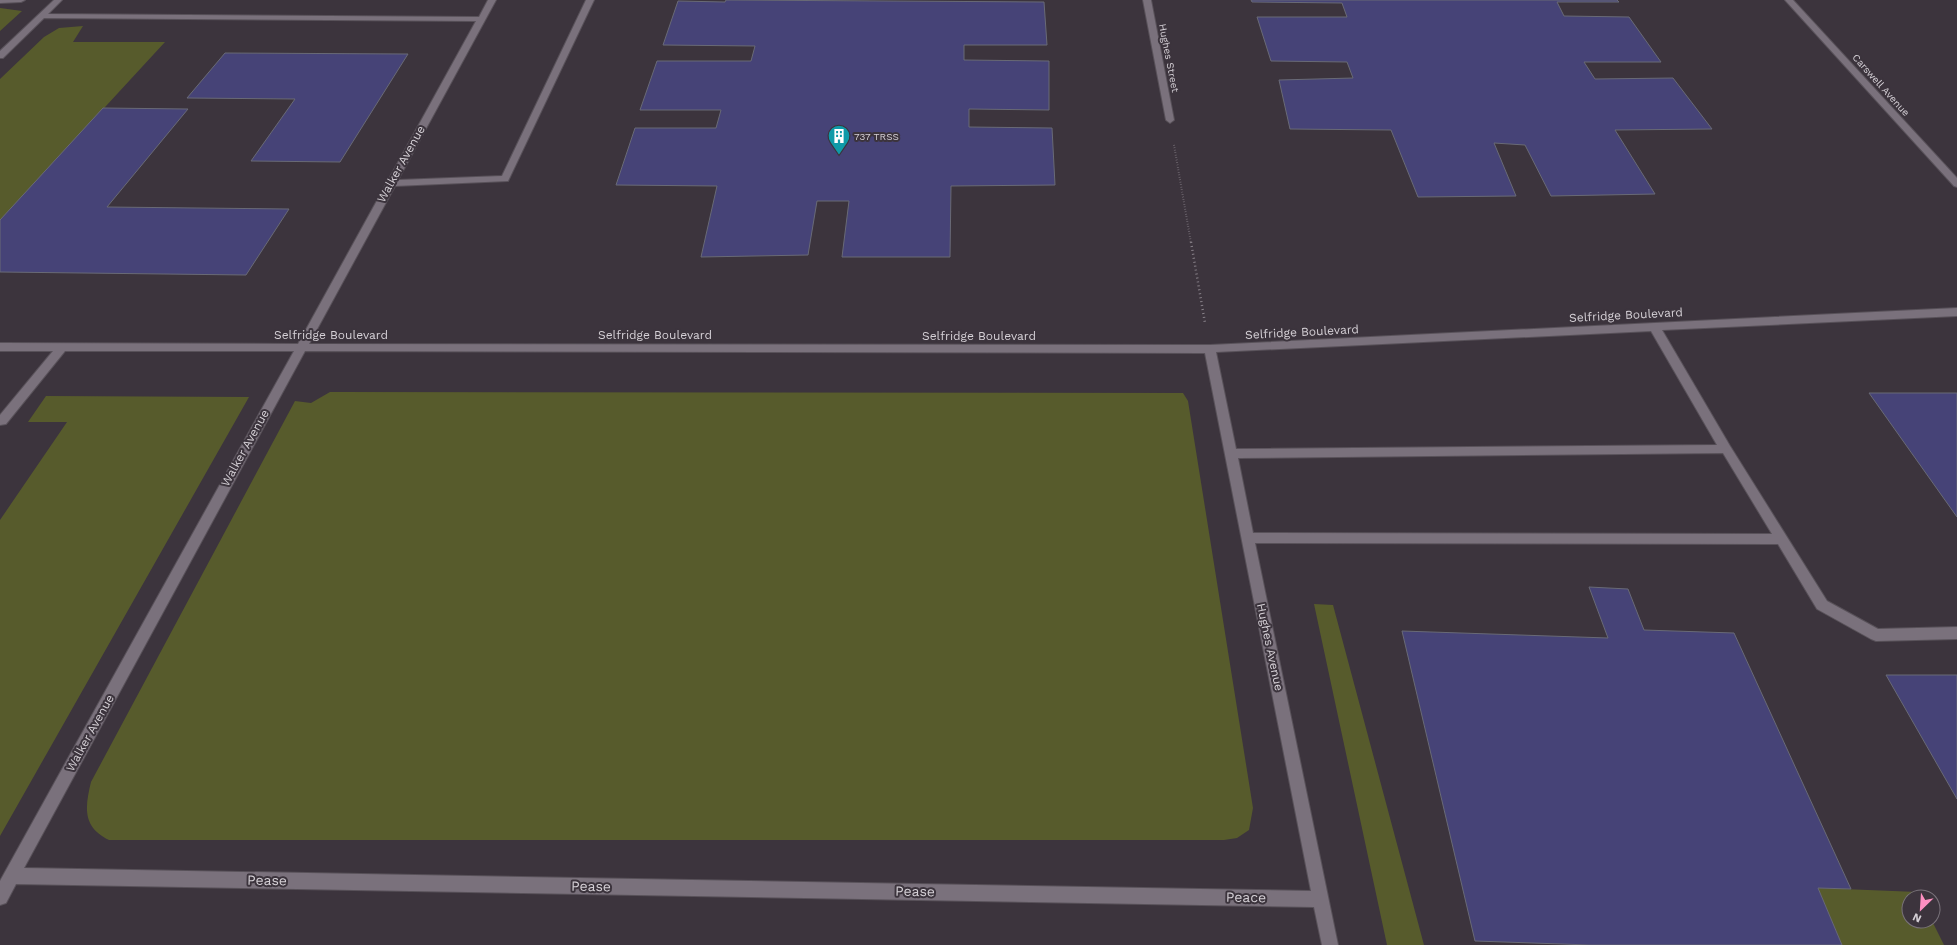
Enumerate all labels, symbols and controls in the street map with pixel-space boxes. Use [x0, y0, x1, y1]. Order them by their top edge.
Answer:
street label: Hughes Street [1157, 23, 1181, 94]
street label: Carswell Avenue [1850, 52, 1912, 118]
street label: Walker Avenue [374, 123, 428, 205]
building icon: 737 TRSS [826, 123, 852, 156]
place label: 737 TRSS [854, 131, 899, 142]
street label: Selfridge Boulevard [1569, 305, 1683, 325]
street label: Selfridge Boulevard [1245, 322, 1359, 342]
street label: Selfridge Boulevard [274, 328, 388, 342]
street label: Selfridge Boulevard [598, 328, 712, 342]
street label: Selfridge Boulevard [922, 329, 1036, 343]
street label: Walker Avenue [218, 407, 272, 489]
street label: Hughes Avenue [1254, 602, 1286, 692]
street label: Walker Avenue [63, 692, 117, 774]
street label: Pease [247, 872, 287, 888]
street label: Pease [571, 878, 611, 894]
street label: Pease [895, 883, 935, 899]
street label: Peace [1226, 889, 1266, 905]
north arrow [1901, 889, 1941, 929]
text: N [1911, 910, 1923, 925]

